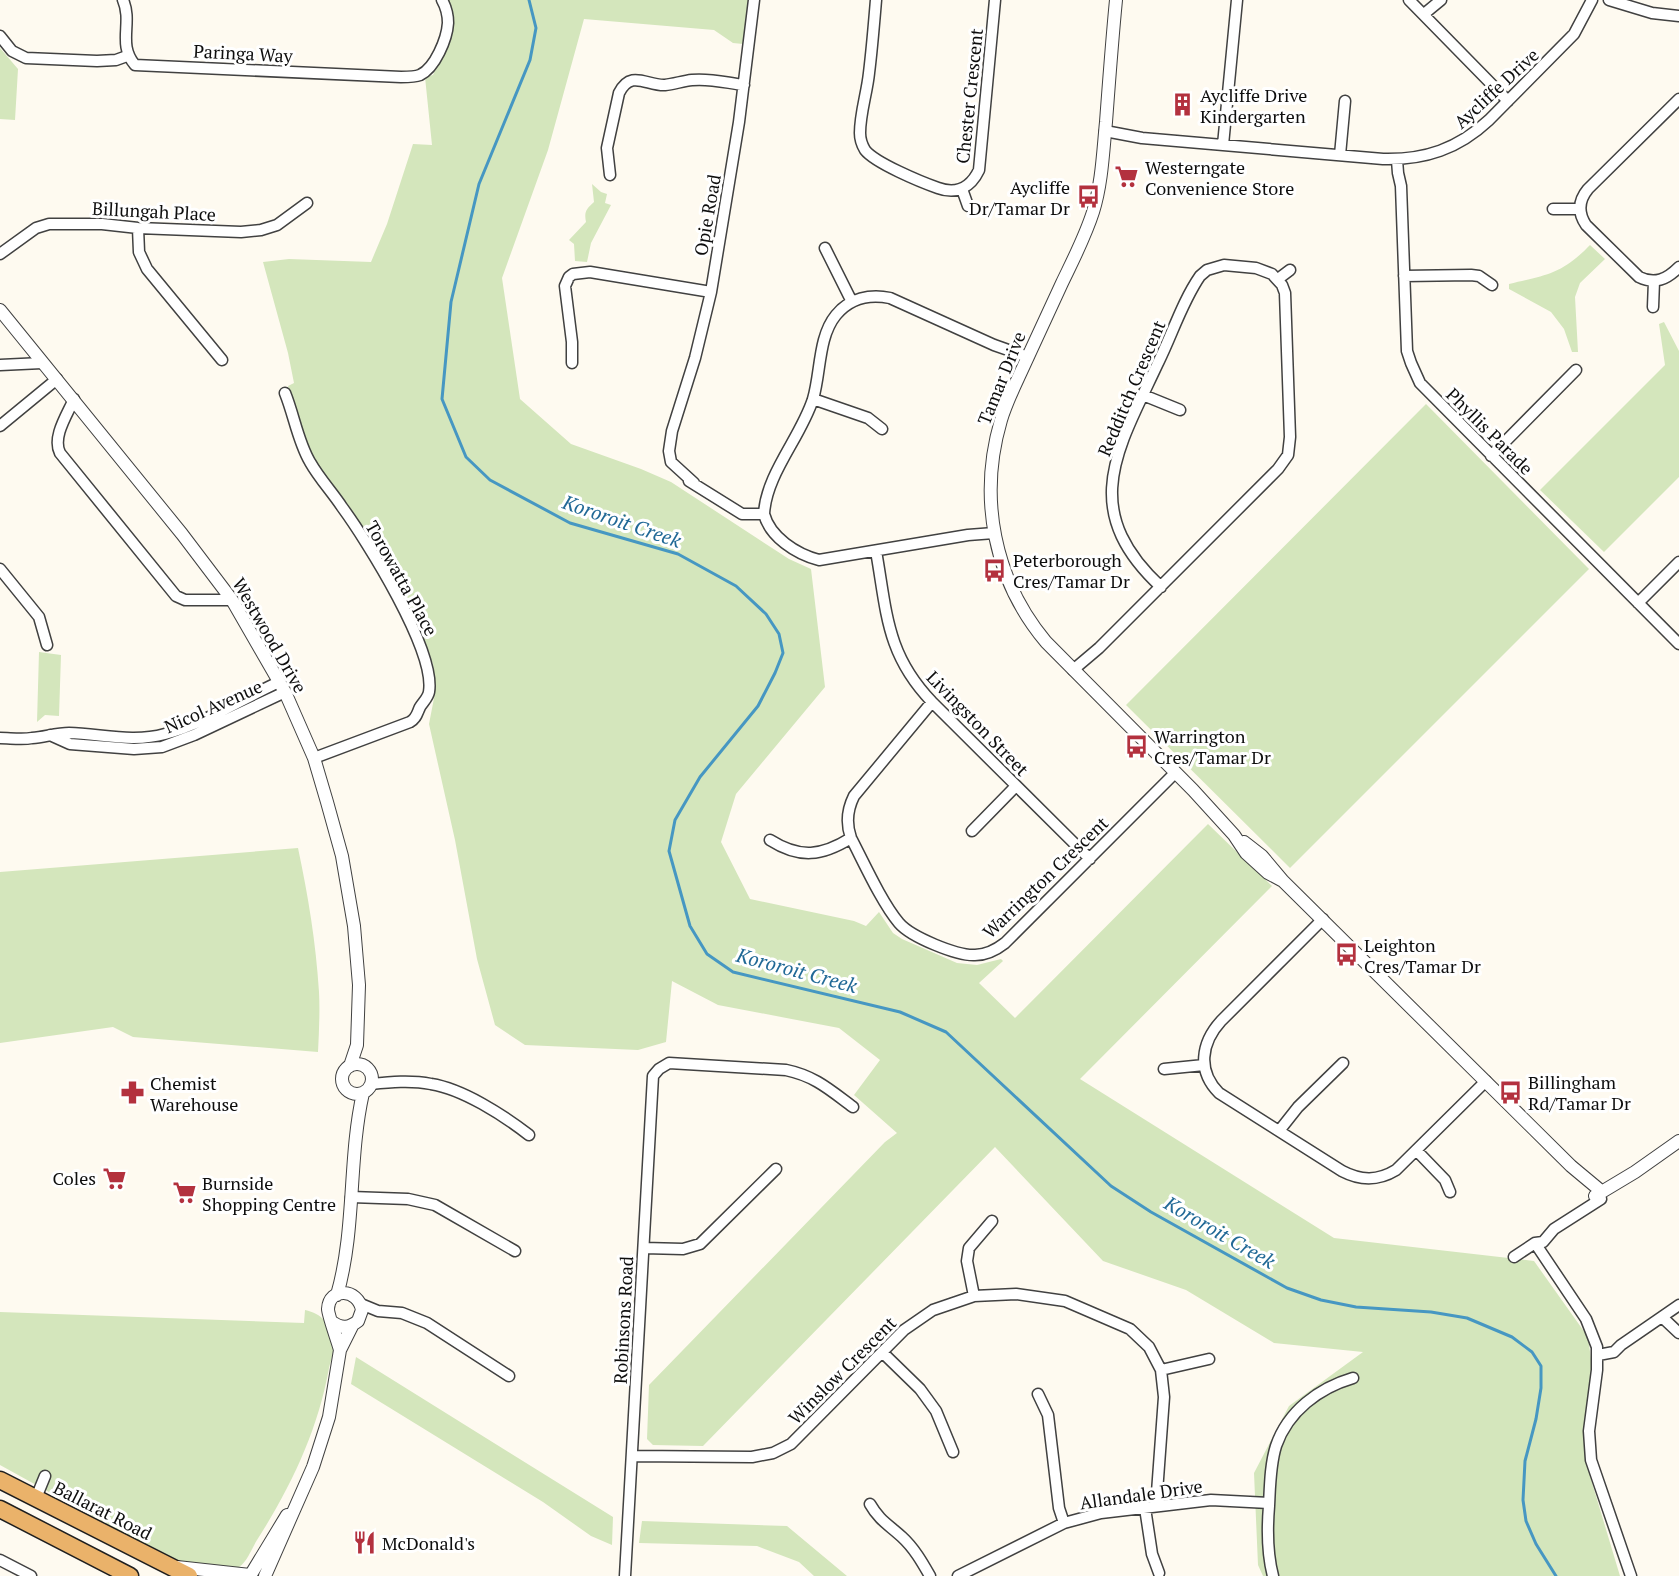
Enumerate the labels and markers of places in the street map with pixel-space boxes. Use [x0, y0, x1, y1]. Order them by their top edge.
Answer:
place label: Aycliffe Drive Kindergarten [1200, 83, 1307, 128]
building icon: Aycliffe Drive Kindergarten [1169, 92, 1195, 118]
place label: Westerngate Convenience Store [1145, 155, 1294, 200]
supermarket icon: Westerngate Convenience Store [1114, 164, 1140, 190]
place label: Aycliffe Dr/Tamar Dr [969, 175, 1070, 220]
bus stop icon: Aycliffe Dr/Tamar Dr [1075, 184, 1101, 210]
place label: Peterborough Cres/Tamar Dr [1013, 548, 1130, 593]
bus stop icon: Peterborough Cres/Tamar Dr [982, 557, 1008, 583]
place label: Warrington Cres/Tamar Dr [1154, 724, 1271, 769]
bus stop icon: Warrington Cres/Tamar Dr [1123, 733, 1149, 759]
place label: Leighton Cres/Tamar Dr [1364, 933, 1481, 978]
bus stop icon: Leighton Cres/Tamar Dr [1333, 942, 1359, 968]
place label: Billingham Rd/Tamar Dr [1528, 1070, 1631, 1115]
place label: Chemist Warehouse [150, 1071, 238, 1116]
bus stop icon: Billingham Rd/Tamar Dr [1497, 1079, 1523, 1105]
pharmacy icon: Chemist Warehouse [119, 1080, 145, 1106]
supermarket icon: Coles [101, 1165, 127, 1191]
place label: Coles [53, 1166, 96, 1190]
place label: Burnside Shopping Centre [202, 1171, 336, 1216]
supermarket icon: Burnside Shopping Centre [171, 1180, 197, 1206]
restaurant icon: McDonald's [351, 1530, 377, 1556]
place label: McDonald's [382, 1531, 475, 1555]

